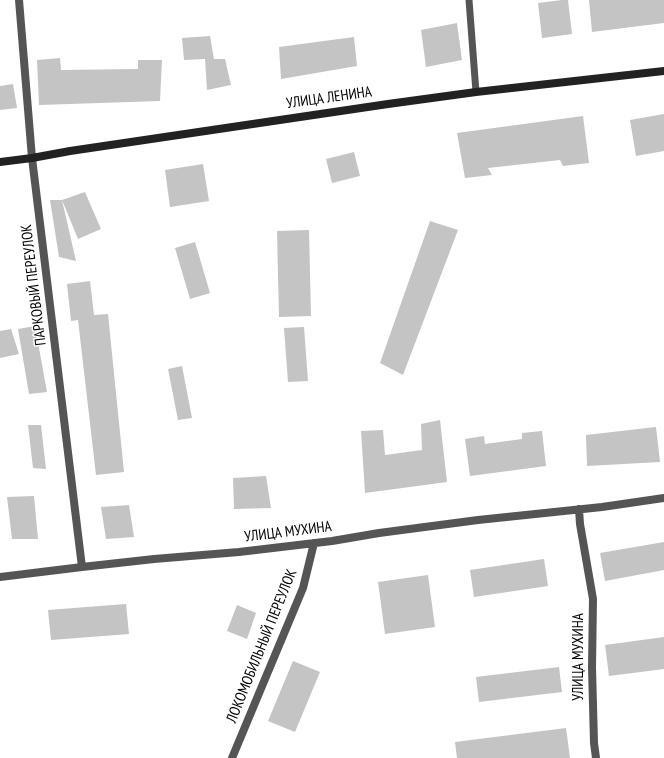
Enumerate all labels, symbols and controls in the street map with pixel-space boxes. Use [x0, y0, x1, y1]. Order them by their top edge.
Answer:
street label: УЛИЦА ЛЕНИНА [285, 83, 373, 113]
street label: ПАРКОВЫЙ ПЕРЕУЛОК [18, 223, 50, 347]
street label: УЛИЦА МУХИНА [243, 518, 333, 546]
street label: ЛОКОМОБИЛЬНЫЙ ПЕРЕУЛОК [223, 567, 301, 725]
street label: УЛИЦА МУХИНА [570, 613, 588, 701]

